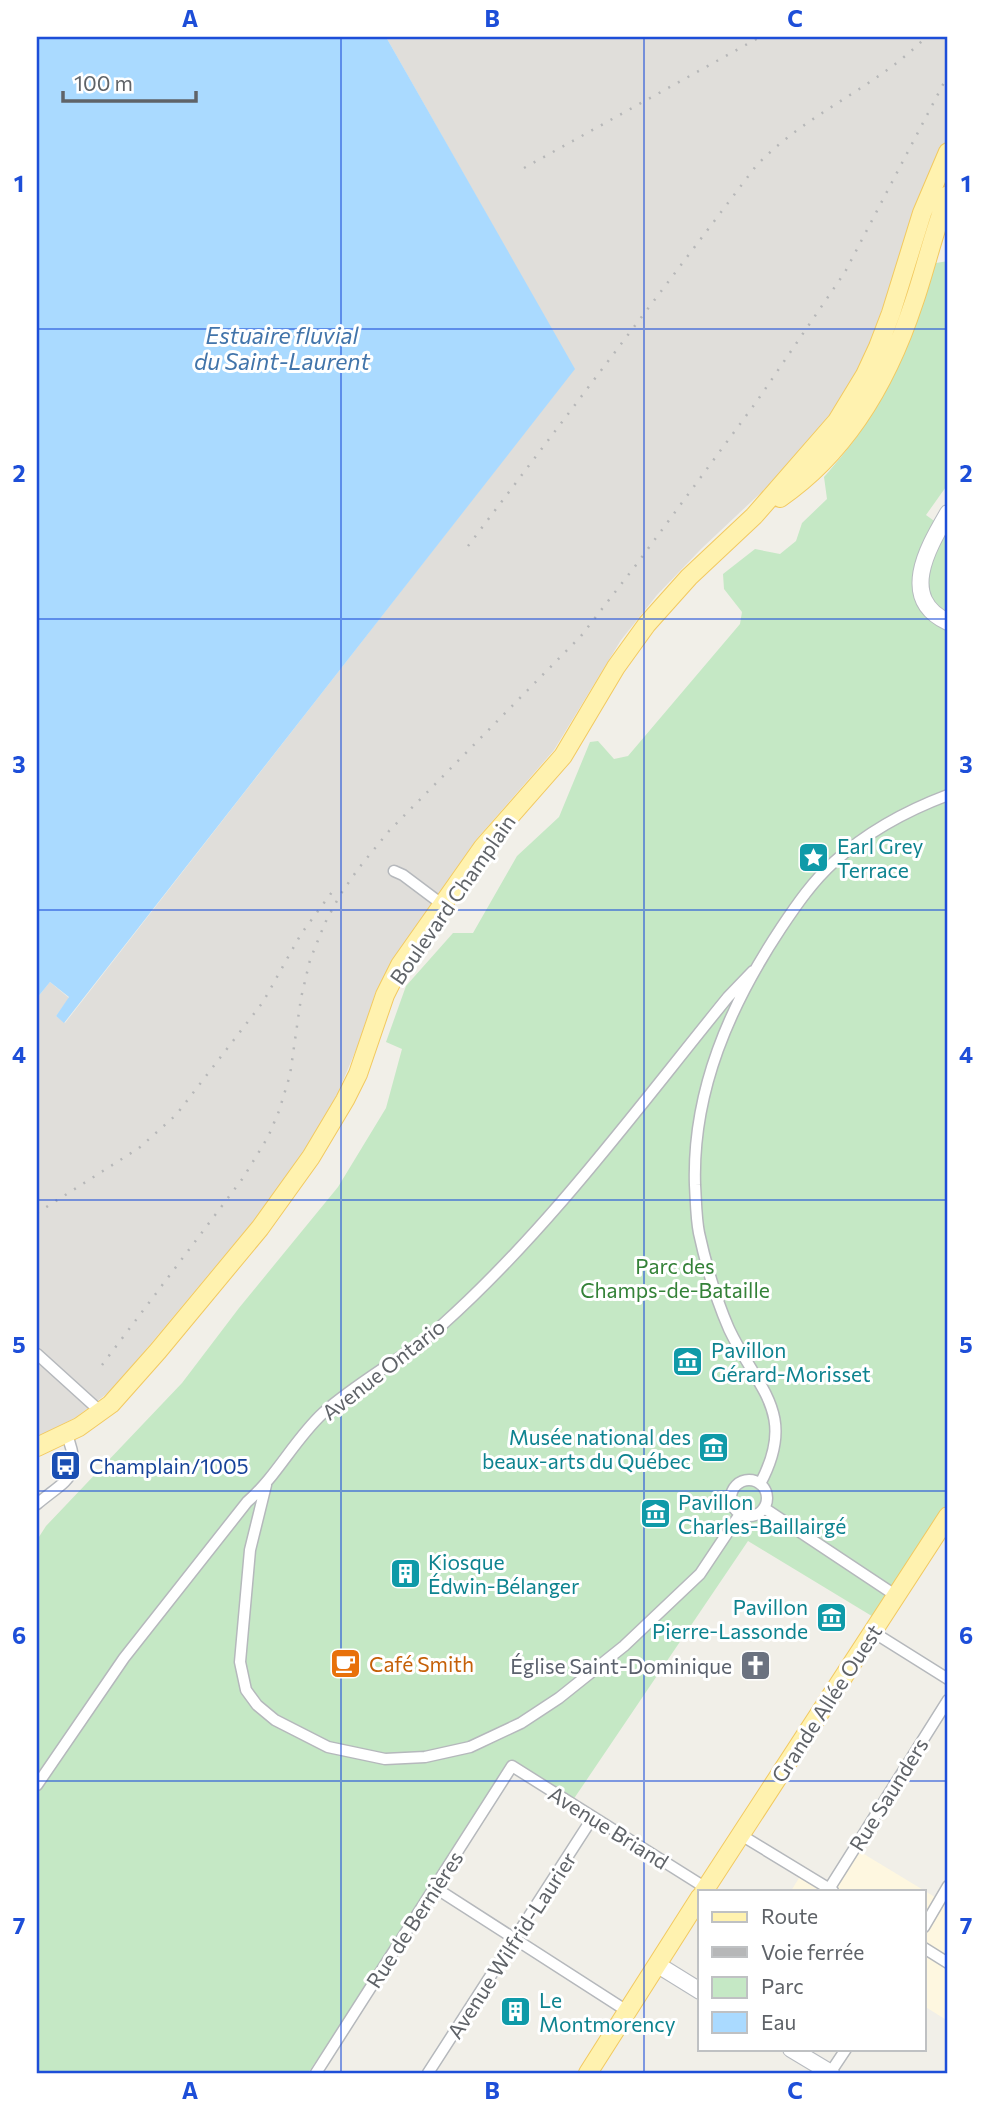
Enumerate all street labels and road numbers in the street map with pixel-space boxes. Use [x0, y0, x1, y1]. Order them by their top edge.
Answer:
street label: Boulevard Champlain [384, 809, 520, 989]
street label: Avenue Ontario [317, 1313, 449, 1425]
street label: Grande Allée Ouest [766, 1619, 886, 1787]
street label: Rue Saunders [843, 1733, 933, 1855]
street label: Avenue Briand [544, 1780, 674, 1874]
street label: Rue de Bernières [360, 1846, 468, 1992]
street label: Avenue Wilfrid-Laurier [441, 1847, 581, 2043]

